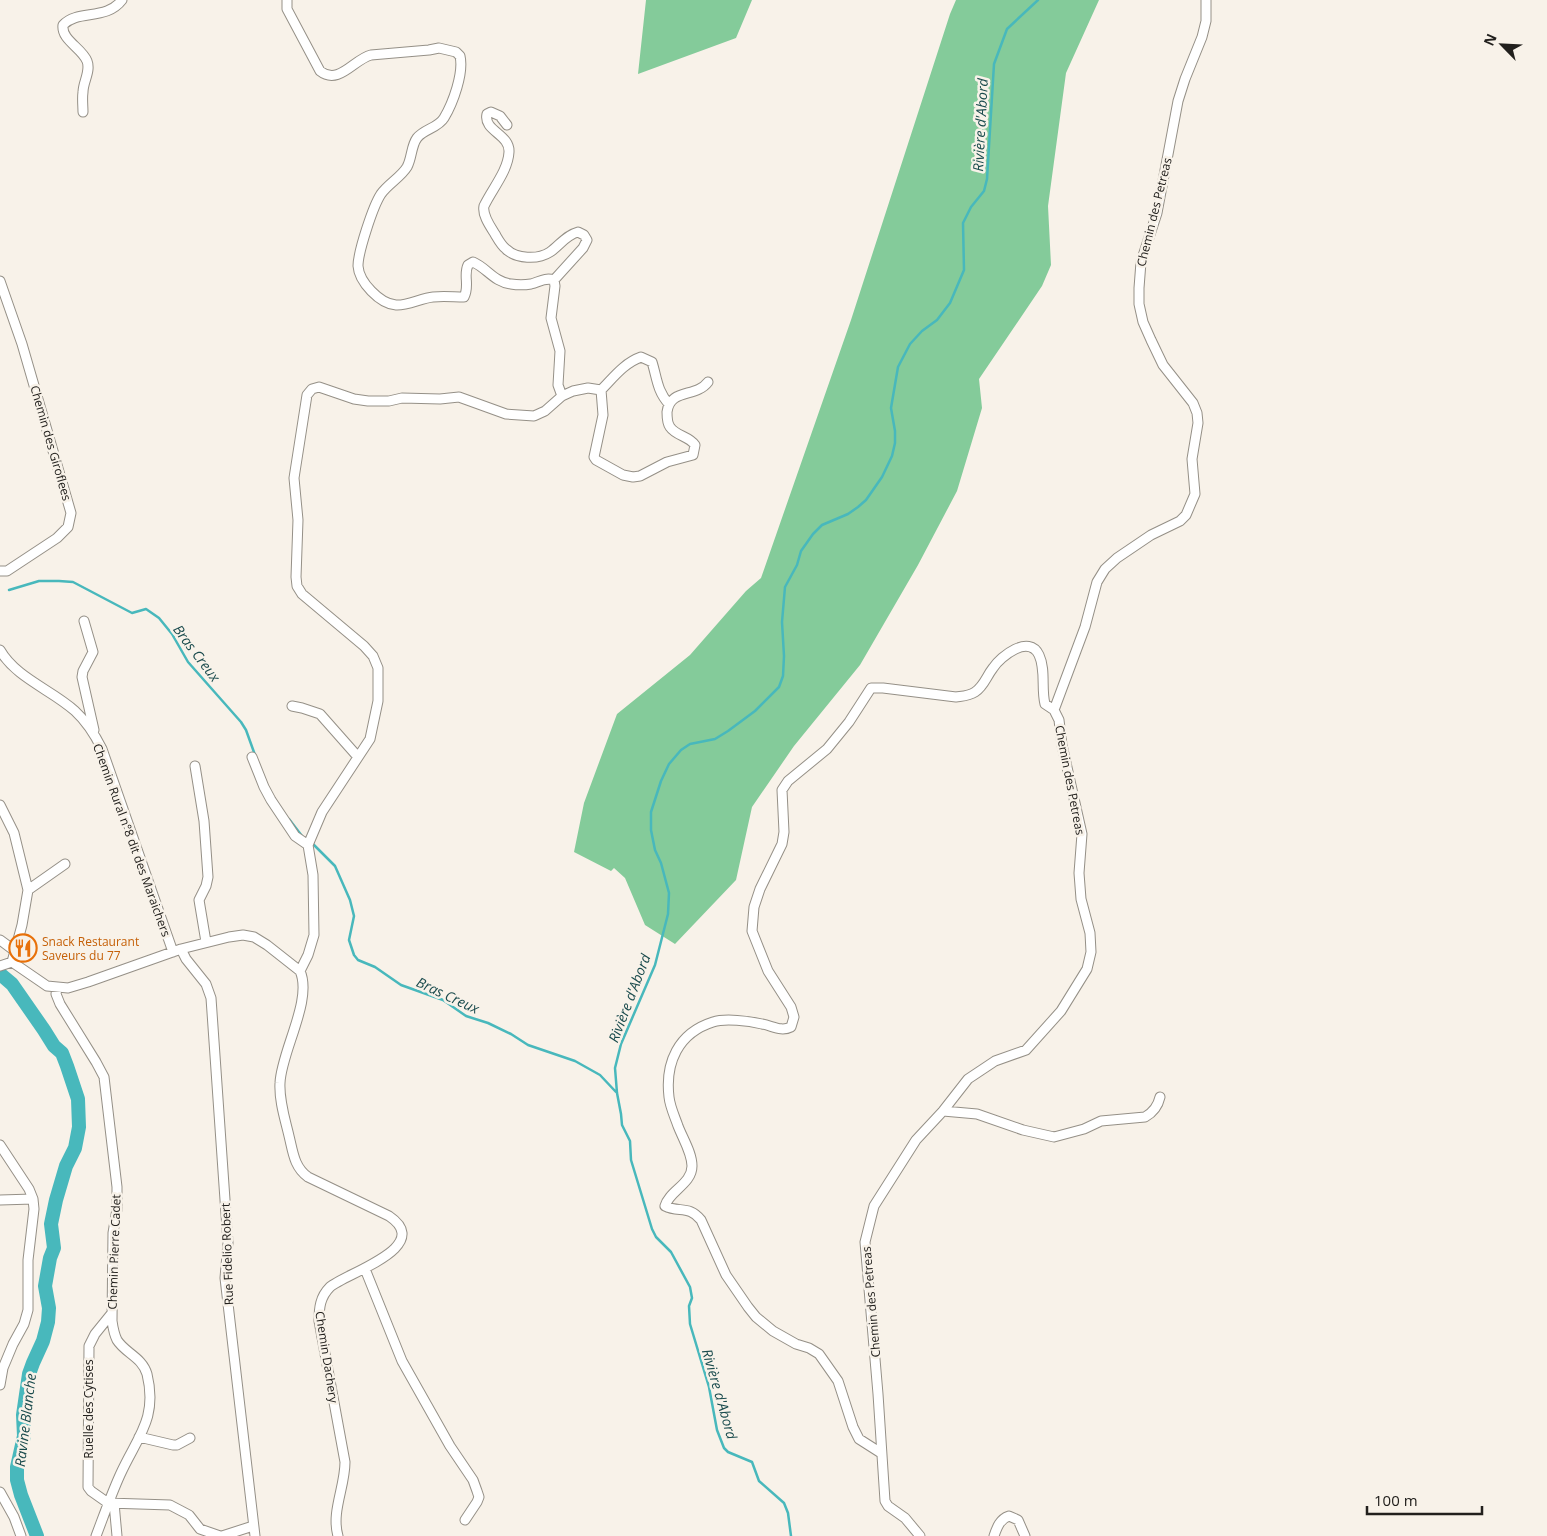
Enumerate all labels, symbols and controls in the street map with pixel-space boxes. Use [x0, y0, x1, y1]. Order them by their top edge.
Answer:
north arrow [1477, 20, 1527, 70]
text: N [1479, 30, 1501, 49]
water label: Rivière d'Abord [968, 77, 992, 172]
street label: Chemin des Petreas [1132, 156, 1176, 268]
street label: Chemin des Giroflees [26, 383, 76, 503]
water label: Bras Creux [169, 621, 226, 687]
street label: Chemin des Petreas [1051, 724, 1089, 837]
street label: Chemin Rural n°8 dit des Maraichers [89, 741, 175, 939]
restaurant icon: Snack Restaurant Saveurs du 77 [8, 933, 38, 963]
place label: Snack Restaurant Saveurs du 77 [42, 933, 139, 964]
water label: Rivière d'Abord [603, 950, 655, 1045]
water label: Bras Creux [414, 972, 484, 1018]
street label: Chemin Pierre Cadet [103, 1194, 125, 1310]
street label: Rue Fidelio Robert [217, 1203, 237, 1305]
street label: Chemin des Petreas [858, 1245, 884, 1358]
street label: Chemin Dachery [311, 1310, 343, 1405]
water label: Rivière d'Abord [698, 1347, 742, 1442]
street label: Ruelle des Cytises [80, 1359, 97, 1459]
water label: Ravine Blanche [10, 1372, 40, 1468]
scale bar [1367, 1484, 1482, 1516]
text: 100 m [1374, 1490, 1418, 1510]

